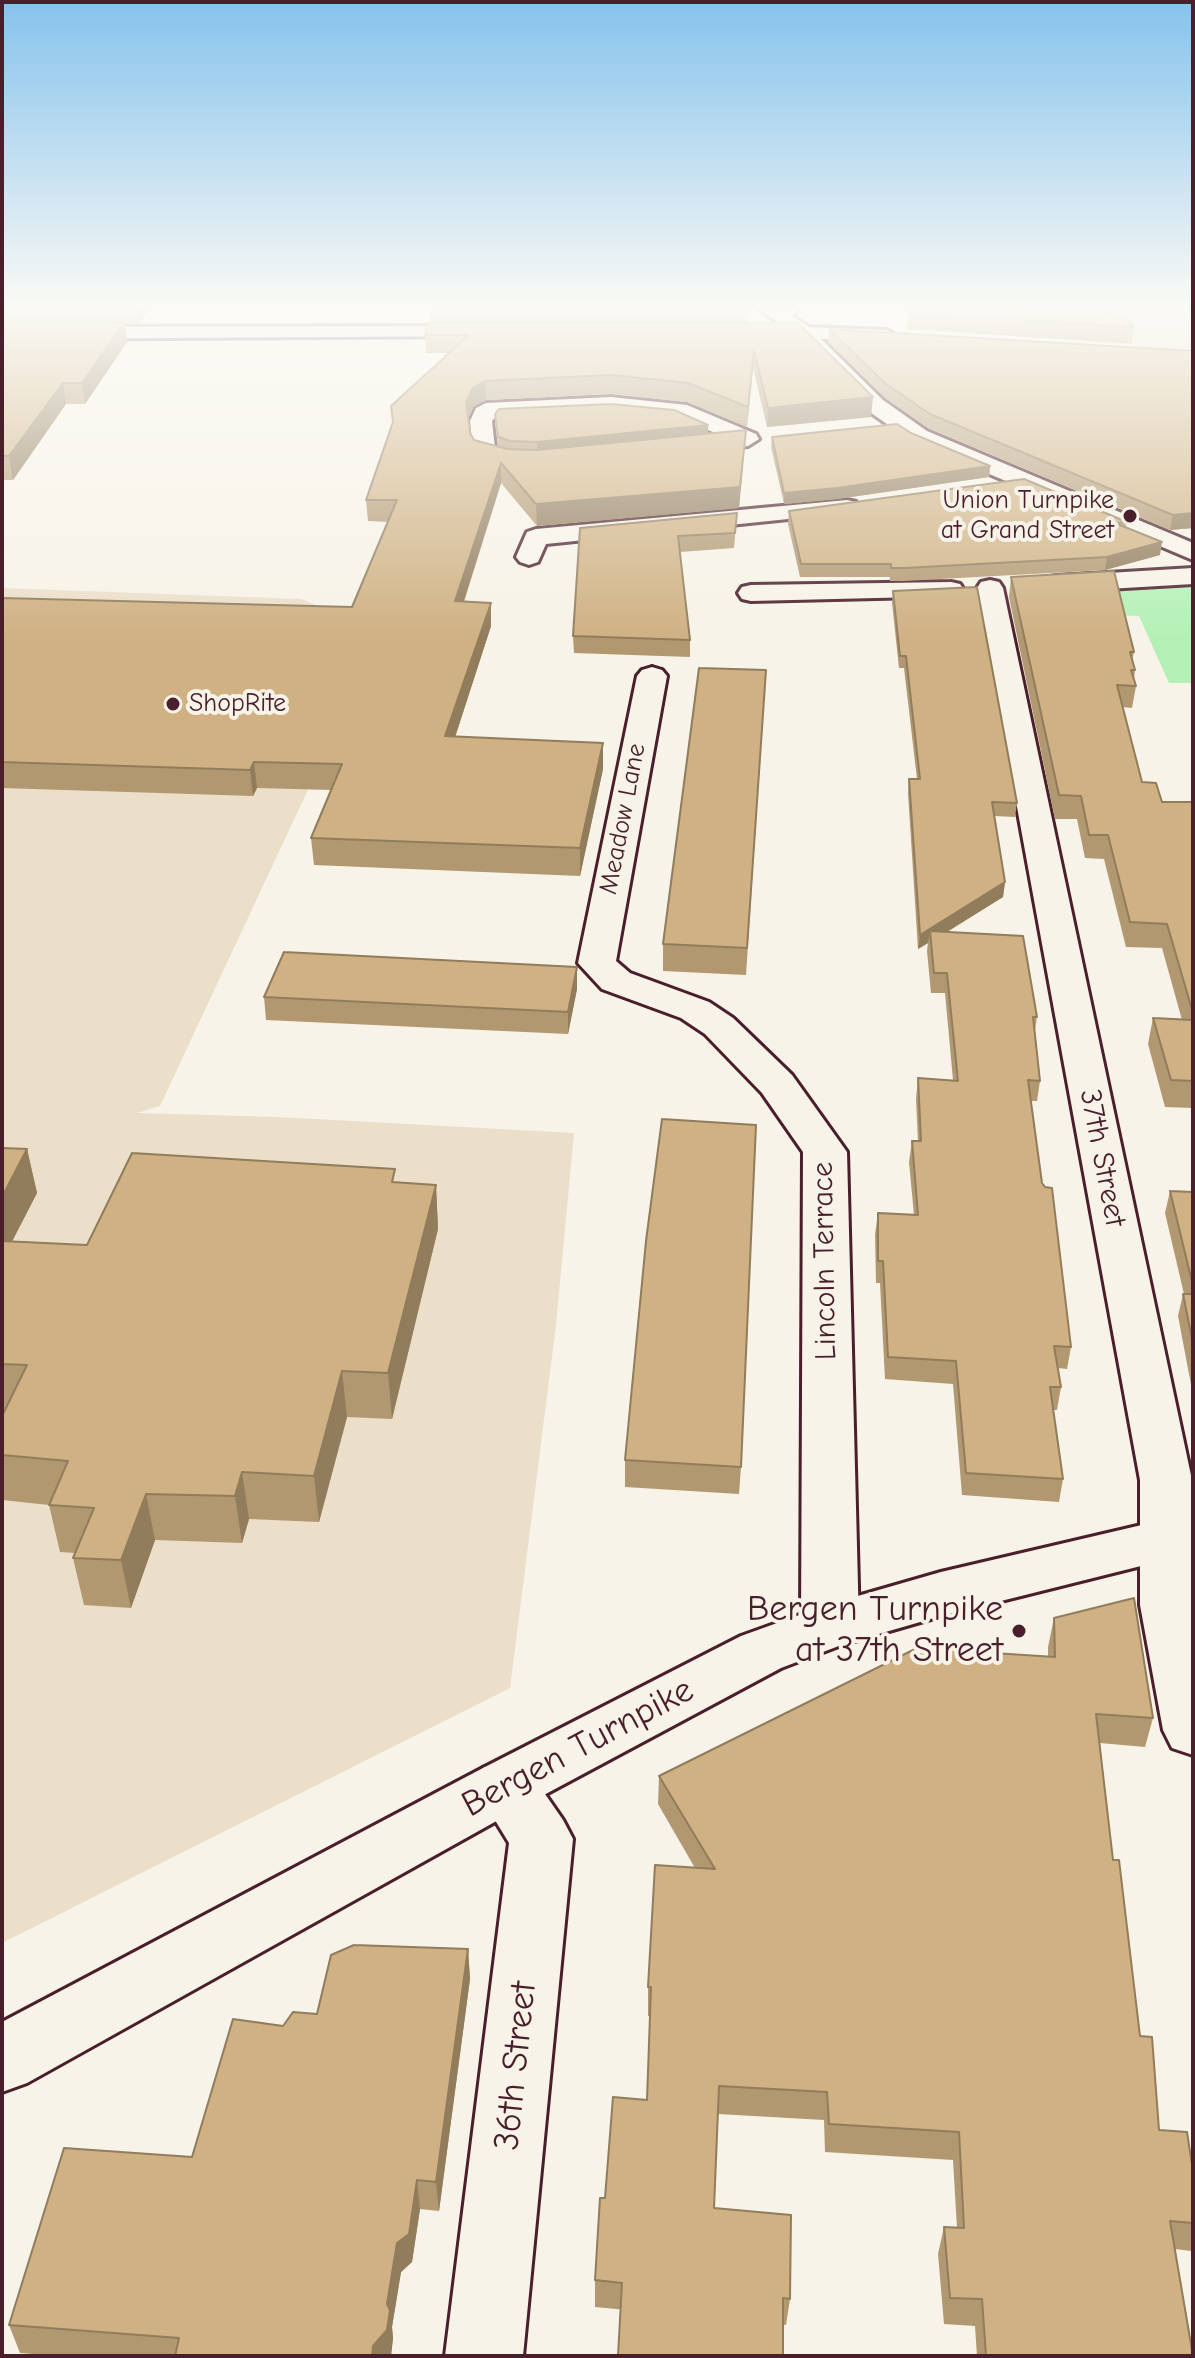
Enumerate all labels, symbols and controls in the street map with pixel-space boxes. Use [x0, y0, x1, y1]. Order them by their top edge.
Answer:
place label: Union Turnpike at Grand Street [941, 485, 1114, 546]
marker: Union Turnpike at Grand Street [1121, 507, 1139, 525]
place label: ShopRite [189, 688, 286, 720]
marker: ShopRite [164, 695, 182, 713]
street label: Meadow Lane [593, 741, 653, 897]
street label: 37th Street [1071, 1086, 1133, 1230]
street label: Lincoln Terrace [805, 1161, 845, 1361]
place label: Bergen Turnpike at 37th Street [747, 1588, 1003, 1673]
marker: Bergen Turnpike at 37th Street [1010, 1622, 1028, 1640]
street label: Bergen Turnpike [455, 1669, 701, 1827]
street label: 36th Street [486, 1979, 546, 2153]

